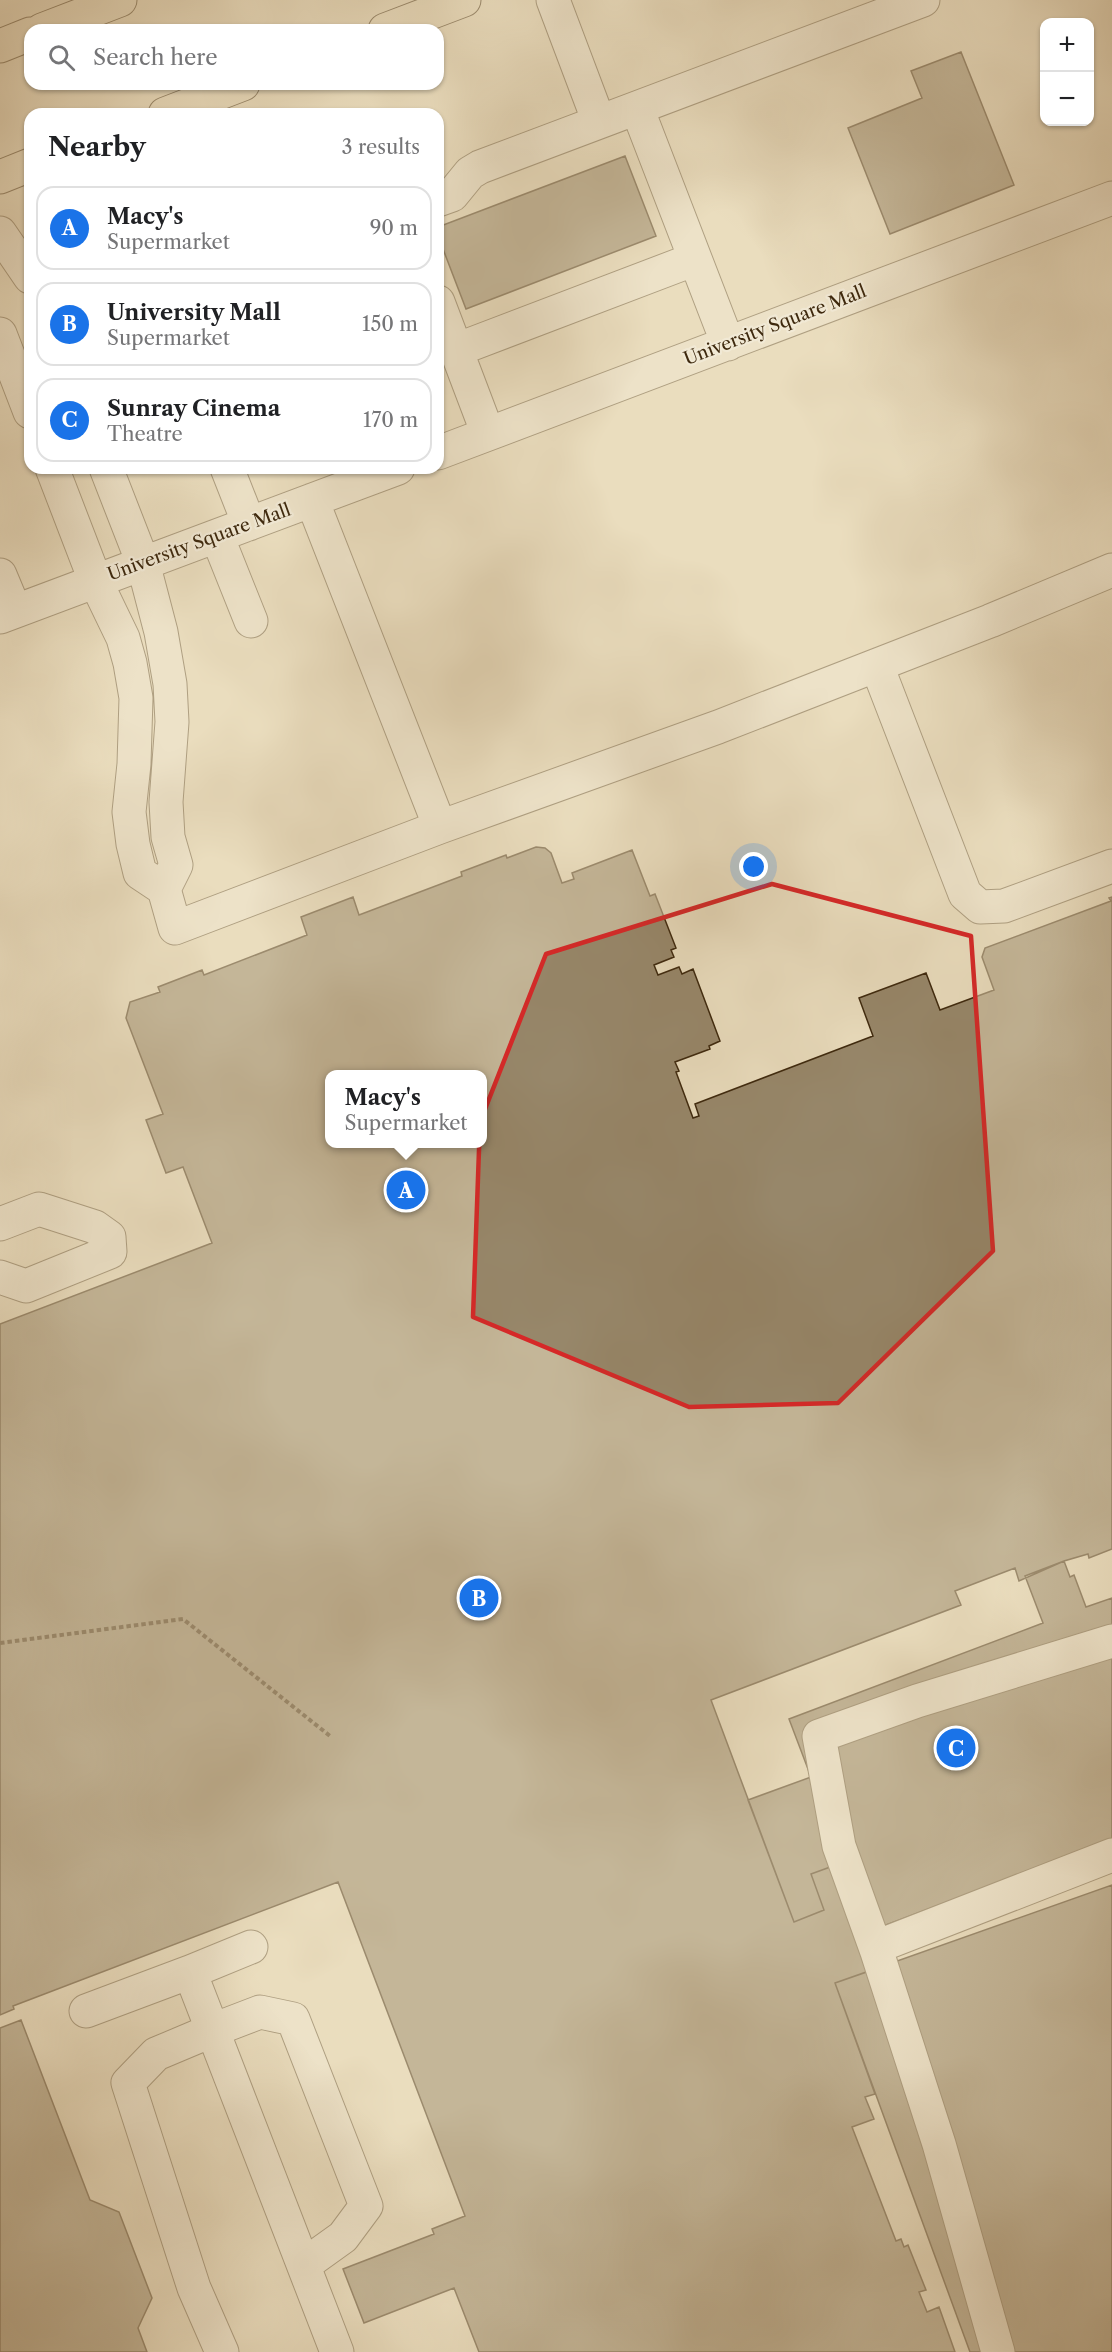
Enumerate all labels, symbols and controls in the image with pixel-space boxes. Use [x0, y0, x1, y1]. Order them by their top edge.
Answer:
map controls [1040, 18, 1094, 126]
button: + [1040, 18, 1094, 72]
search box [24, 24, 444, 90]
icon: search [45, 41, 78, 74]
text: Search here [93, 44, 218, 71]
button: − [1040, 72, 1094, 126]
text: Nearby [48, 131, 146, 163]
text: 3 results [342, 135, 420, 159]
text: Macy's [107, 203, 183, 230]
text: A [62, 216, 77, 240]
text: 90 m [370, 216, 418, 240]
text: Supermarket [107, 230, 230, 254]
street label: University Square Mall [681, 280, 869, 370]
text: University Mall [107, 299, 281, 326]
text: B [62, 312, 77, 336]
text: 150 m [362, 312, 418, 336]
text: Supermarket [107, 326, 230, 350]
text: Sunray Cinema [107, 395, 280, 422]
text: C [61, 408, 78, 432]
text: 170 m [363, 408, 418, 432]
text: Theatre [107, 422, 183, 446]
street label: University Square Mall [104, 499, 294, 585]
your location [739, 852, 768, 881]
popup [325, 1070, 487, 1148]
text: Macy's [345, 1084, 421, 1111]
text: Supermarket [345, 1111, 467, 1135]
pin: A [386, 1168, 426, 1212]
pin: B [460, 1576, 498, 1620]
pin: C [936, 1726, 976, 1770]

